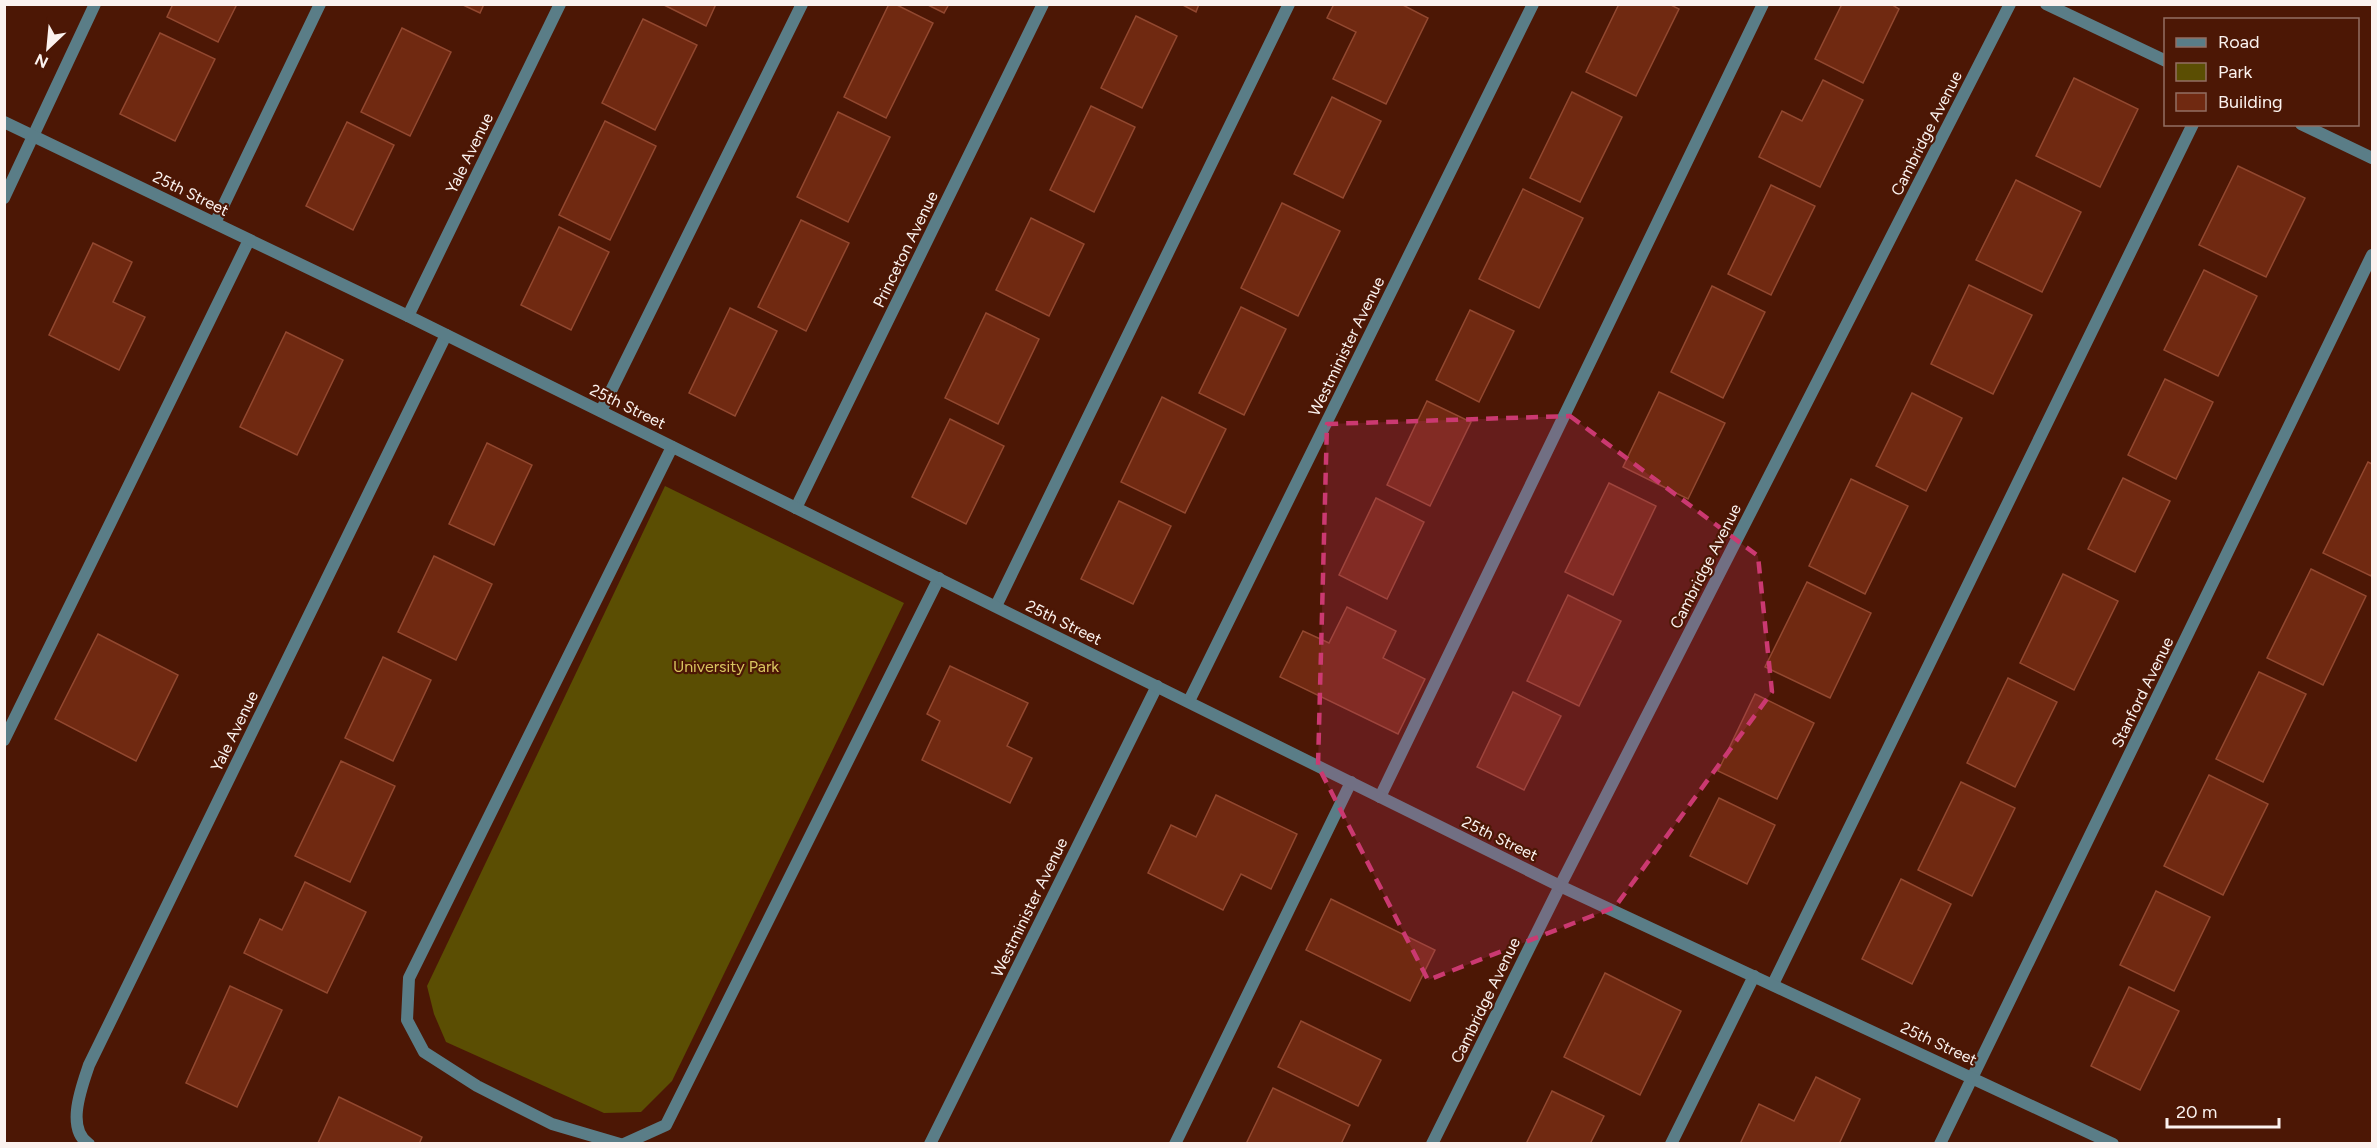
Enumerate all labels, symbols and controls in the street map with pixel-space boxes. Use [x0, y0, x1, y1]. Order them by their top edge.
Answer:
north arrow [18, 18, 78, 78]
legend [2164, 18, 2359, 126]
text: Road [2218, 31, 2259, 53]
text: N [32, 50, 51, 72]
text: Park [2218, 61, 2253, 83]
street label: Cambridge Avenue [1887, 67, 1966, 199]
text: Building [2218, 91, 2283, 113]
street label: Yale Avenue [442, 110, 497, 197]
street label: 25th Street [150, 167, 232, 220]
street label: Princeton Avenue [869, 188, 942, 310]
street label: Westminister Avenue [1304, 273, 1389, 419]
street label: 25th Street [587, 380, 669, 433]
street label: Cambridge Avenue [1666, 500, 1745, 632]
street label: 25th Street [1023, 596, 1105, 649]
street label: Stanford Avenue [2107, 633, 2178, 751]
park label: University Park [673, 657, 779, 676]
street label: Yale Avenue [207, 688, 262, 775]
street label: 25th Street [1459, 812, 1541, 865]
street label: Westminister Avenue [987, 834, 1072, 980]
street label: Cambridge Avenue [1447, 934, 1524, 1066]
street label: 25th Street [1898, 1018, 1980, 1069]
scale bar [2167, 1091, 2280, 1129]
text: 20 m [2176, 1101, 2217, 1123]

